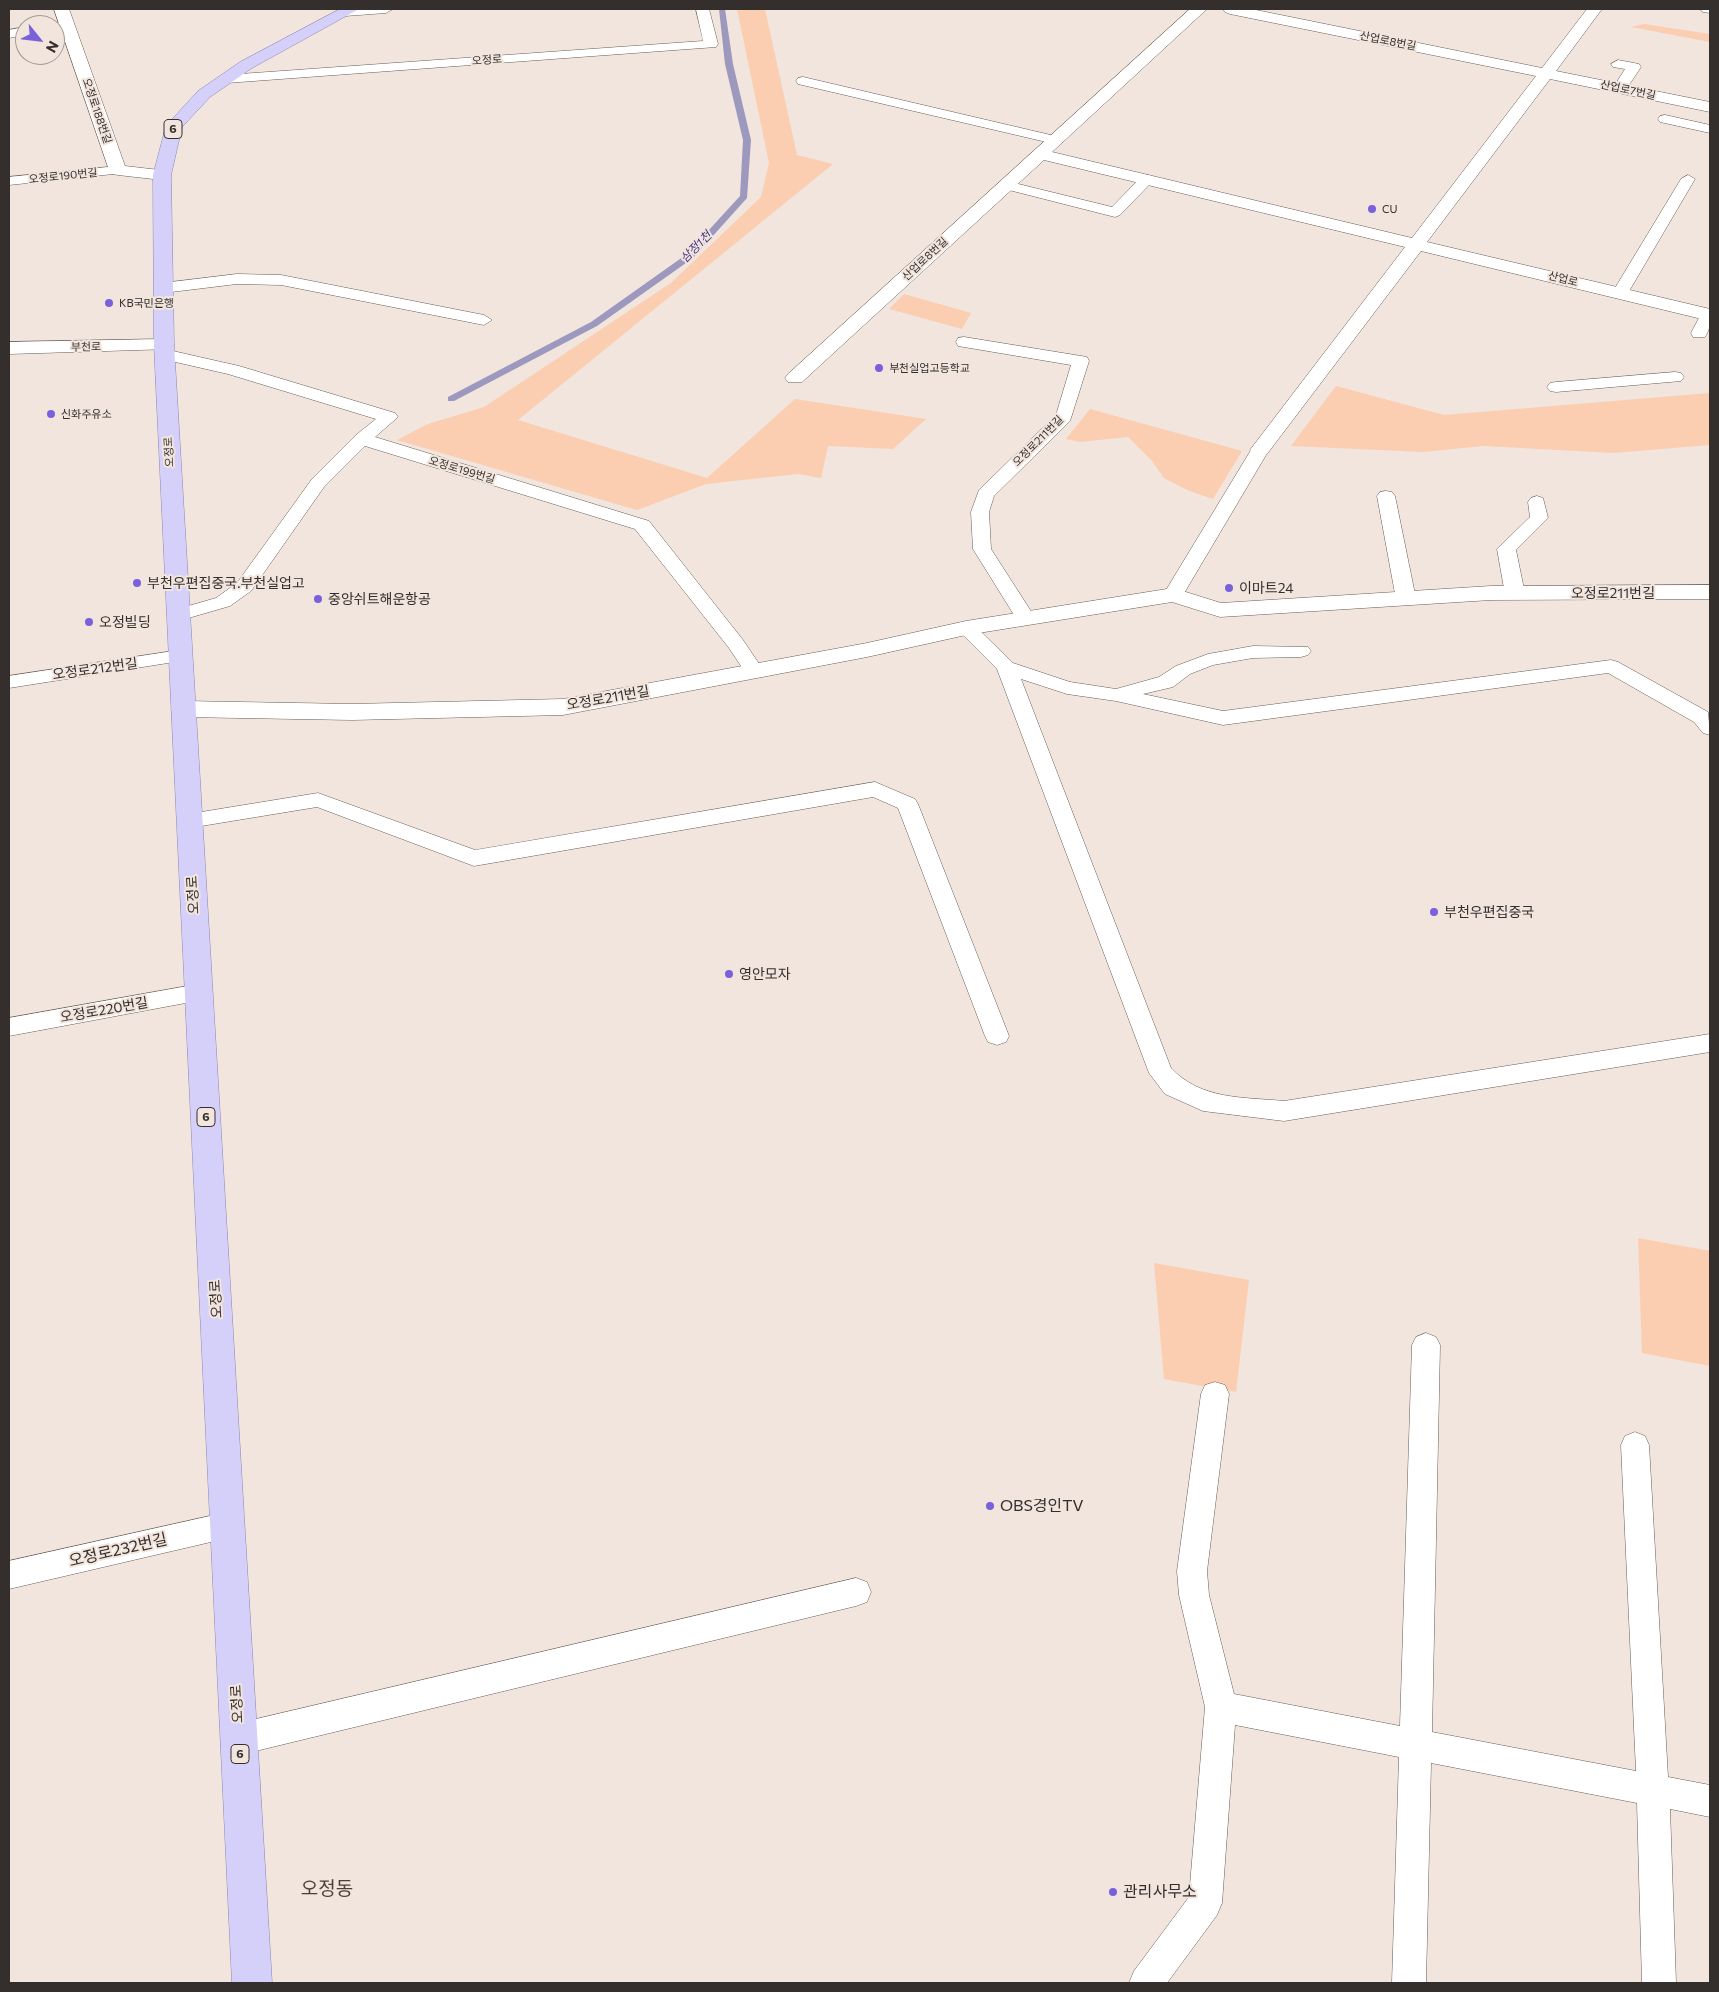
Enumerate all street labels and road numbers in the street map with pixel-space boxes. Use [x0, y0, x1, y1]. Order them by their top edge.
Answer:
street label: 산업로8번길 [1359, 29, 1417, 53]
street label: 오정로 [471, 52, 503, 68]
street label: 오정로188번길 [80, 76, 114, 146]
street label: 산업로7번길 [1599, 78, 1657, 102]
road number: 6 [164, 120, 182, 138]
street label: 오정로190번길 [28, 166, 98, 186]
street label: 산업로8번길 [900, 235, 950, 283]
street label: 산업로 [1547, 269, 1579, 289]
street label: 부천로 [71, 340, 101, 354]
street label: 오정로211번길 [1010, 413, 1066, 469]
street label: 오정로 [162, 436, 176, 468]
street label: 오정로199번길 [427, 454, 497, 486]
street label: 오정로211번길 [1571, 585, 1655, 601]
street label: 오정로212번길 [51, 655, 139, 683]
street label: 오정로211번길 [565, 682, 651, 714]
street label: 오정로 [184, 875, 202, 915]
street label: 오정로220번길 [59, 994, 149, 1026]
road number: 6 [197, 1108, 215, 1126]
street label: 오정로 [207, 1279, 225, 1319]
street label: 오정로232번길 [67, 1529, 169, 1571]
street label: 오정로 [228, 1684, 246, 1724]
road number: 6 [231, 1745, 249, 1764]

